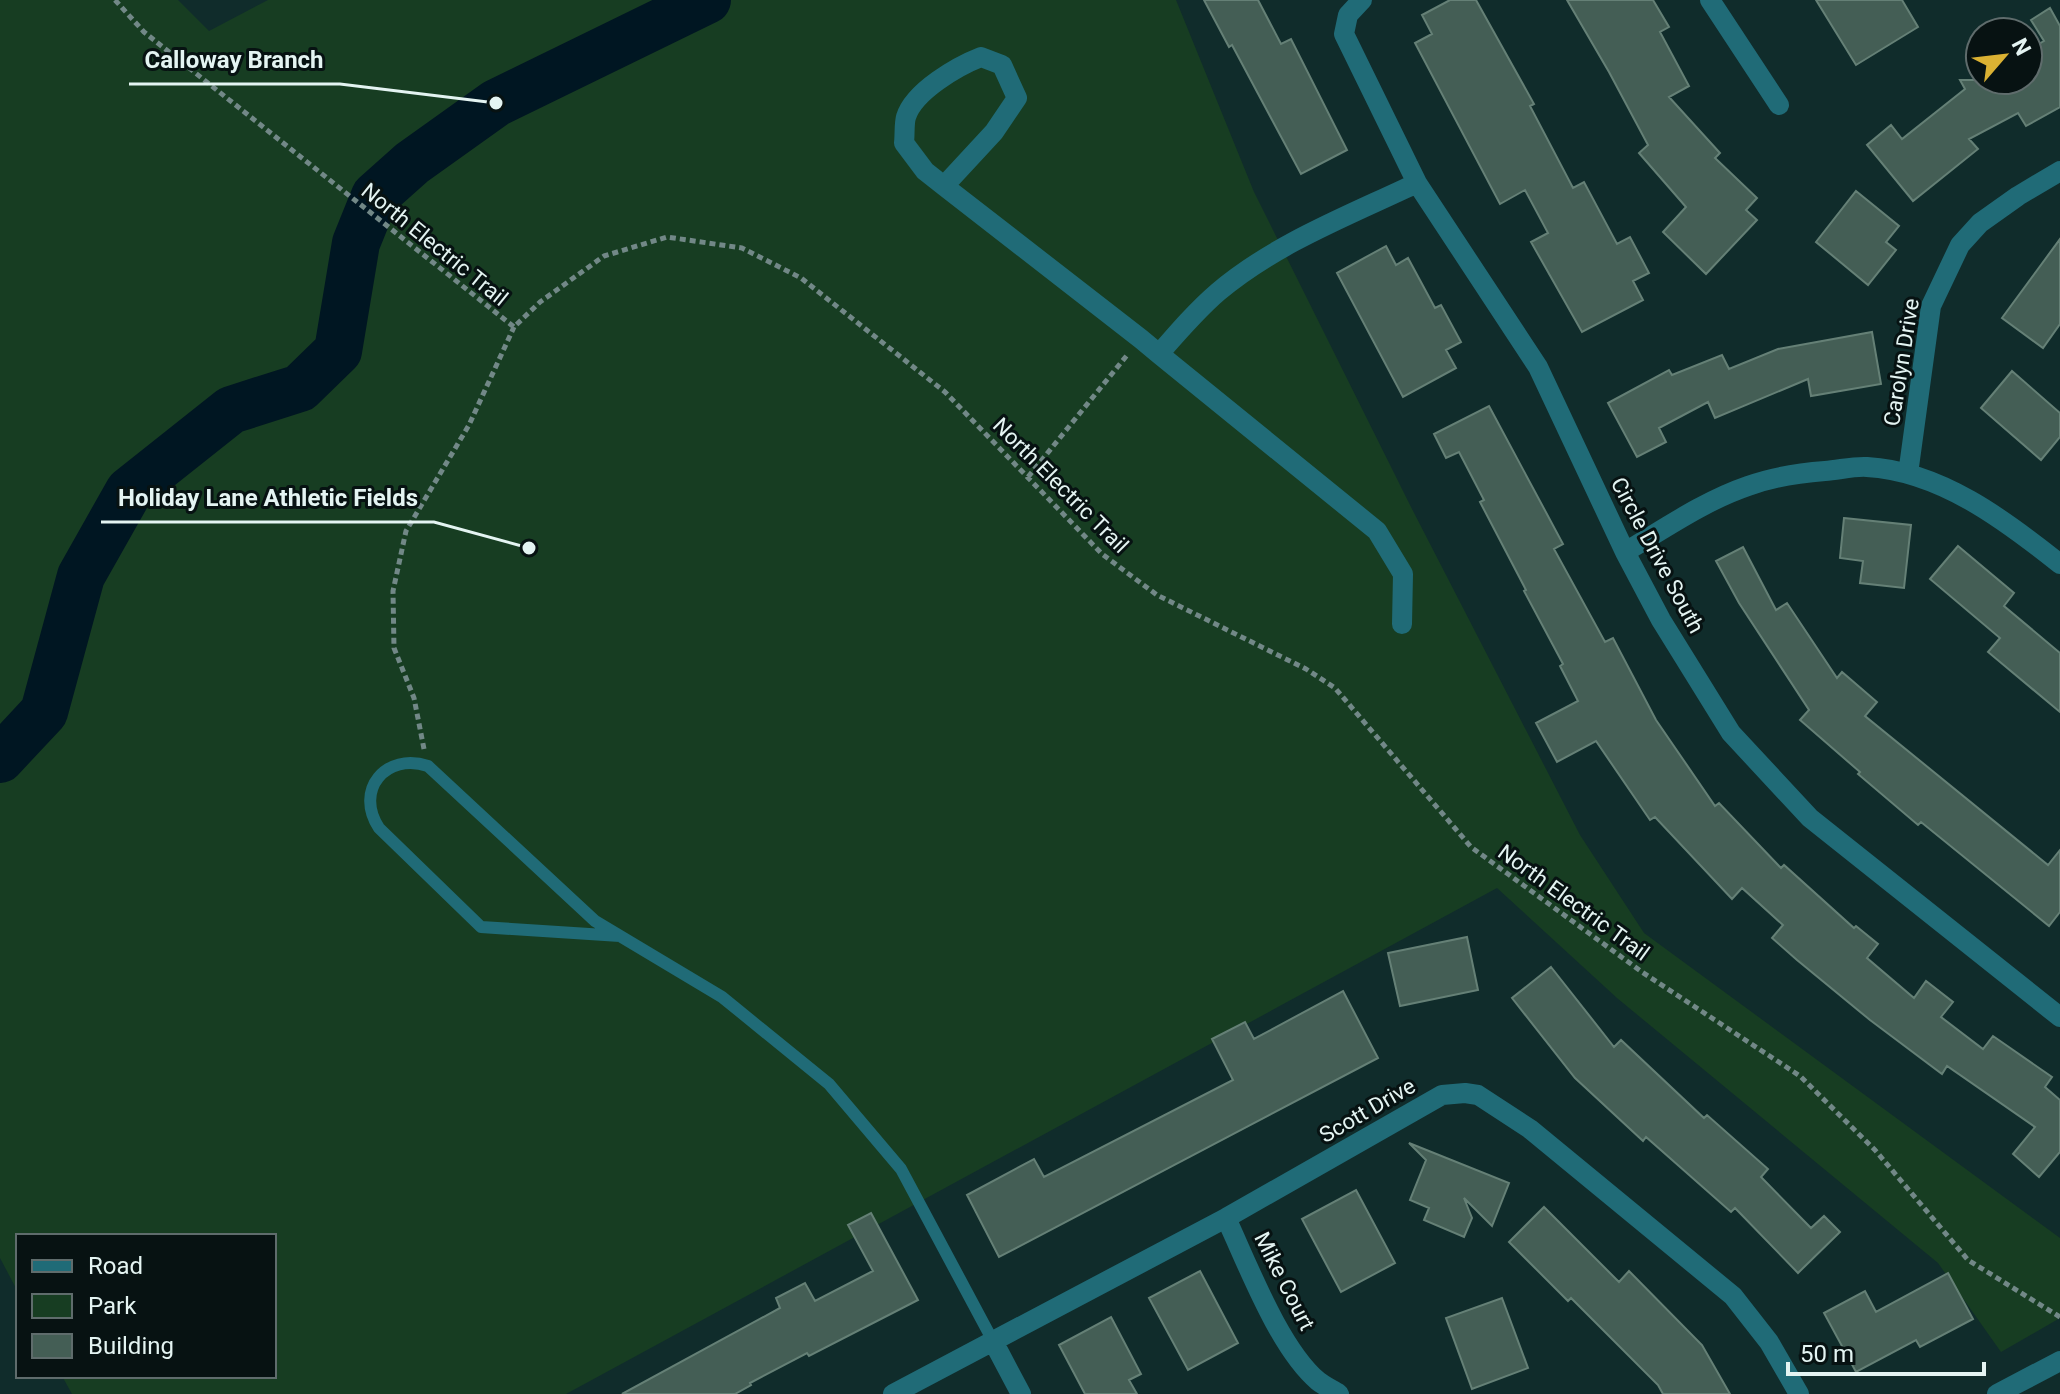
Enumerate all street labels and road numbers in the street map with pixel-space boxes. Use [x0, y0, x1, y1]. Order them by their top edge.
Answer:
street label: North Electric Trail [357, 178, 513, 311]
street label: Carolyn Drive [1879, 296, 1924, 428]
street label: North Electric Trail [988, 413, 1133, 558]
street label: Circle Drive South [1606, 473, 1709, 637]
street label: North Electric Trail [1493, 839, 1654, 966]
street label: Scott Drive [1315, 1073, 1420, 1148]
street label: Mike Court [1249, 1228, 1320, 1334]

